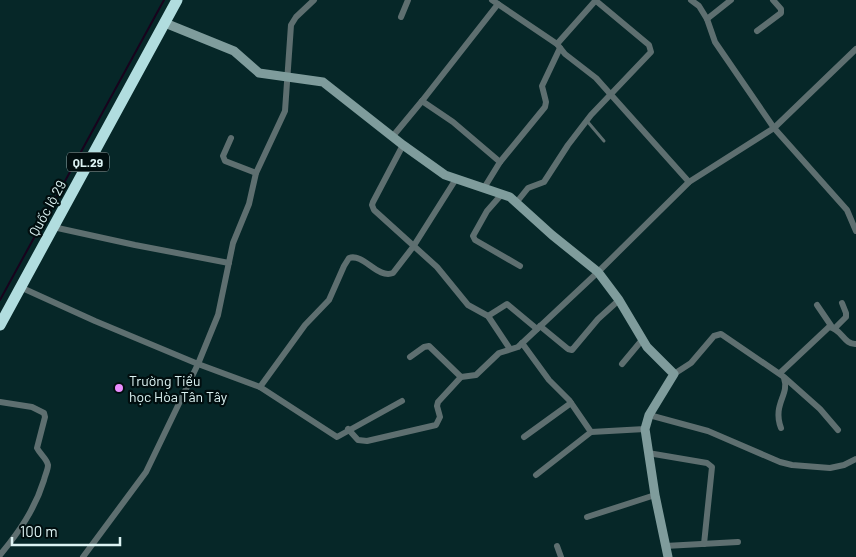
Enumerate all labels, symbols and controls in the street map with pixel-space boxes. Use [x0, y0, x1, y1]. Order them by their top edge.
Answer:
road number: QL.29 [67, 152, 109, 172]
street label: Quốc lộ 29 [25, 177, 69, 239]
place label: Trường Tiểu học Hòa Tân Tây [129, 372, 228, 405]
marker: Trường Tiểu học Hòa Tân Tây [113, 382, 125, 394]
scale bar [12, 514, 120, 546]
text: 100 m [20, 522, 58, 540]

